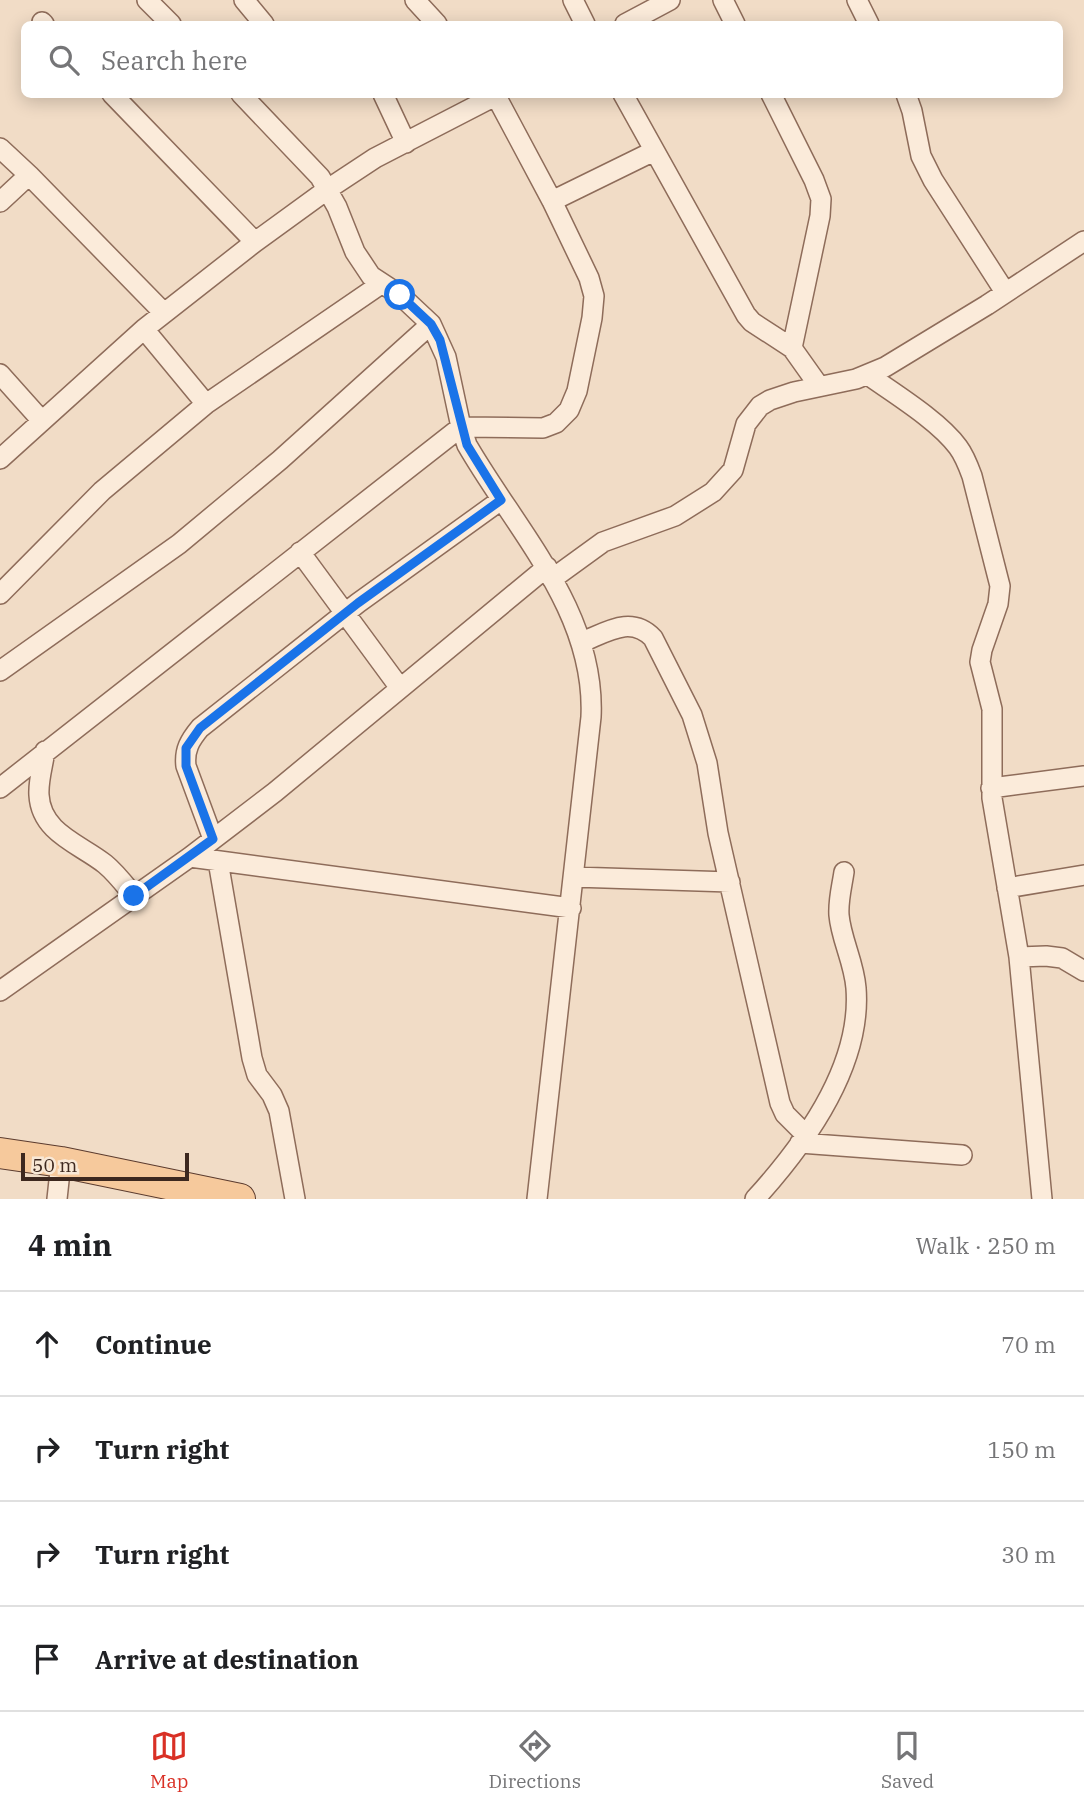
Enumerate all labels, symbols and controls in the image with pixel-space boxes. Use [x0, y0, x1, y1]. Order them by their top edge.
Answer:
search box [21, 21, 1063, 98]
icon: search [45, 41, 83, 79]
text: Search here [101, 43, 247, 77]
route start [384, 279, 415, 310]
route end [118, 880, 149, 911]
scale bar [21, 1150, 189, 1182]
text: 50 m [32, 1153, 77, 1177]
text: 4 min [28, 1225, 112, 1264]
text: Walk · 250 m [915, 1230, 1056, 1260]
icon: ahead [28, 1325, 66, 1363]
text: Continue [95, 1327, 212, 1361]
text: 70 m [1001, 1329, 1056, 1359]
icon: right [28, 1430, 66, 1468]
text: Turn right [95, 1432, 229, 1466]
text: 150 m [987, 1434, 1056, 1464]
icon: right [28, 1535, 66, 1573]
text: Turn right [95, 1537, 229, 1571]
text: 30 m [1001, 1539, 1056, 1569]
icon: arrive [28, 1640, 66, 1678]
text: Arrive at destination [95, 1642, 359, 1676]
tab: Map [150, 1727, 189, 1793]
tab: Directions [488, 1727, 581, 1793]
tab: Saved [881, 1727, 934, 1793]

